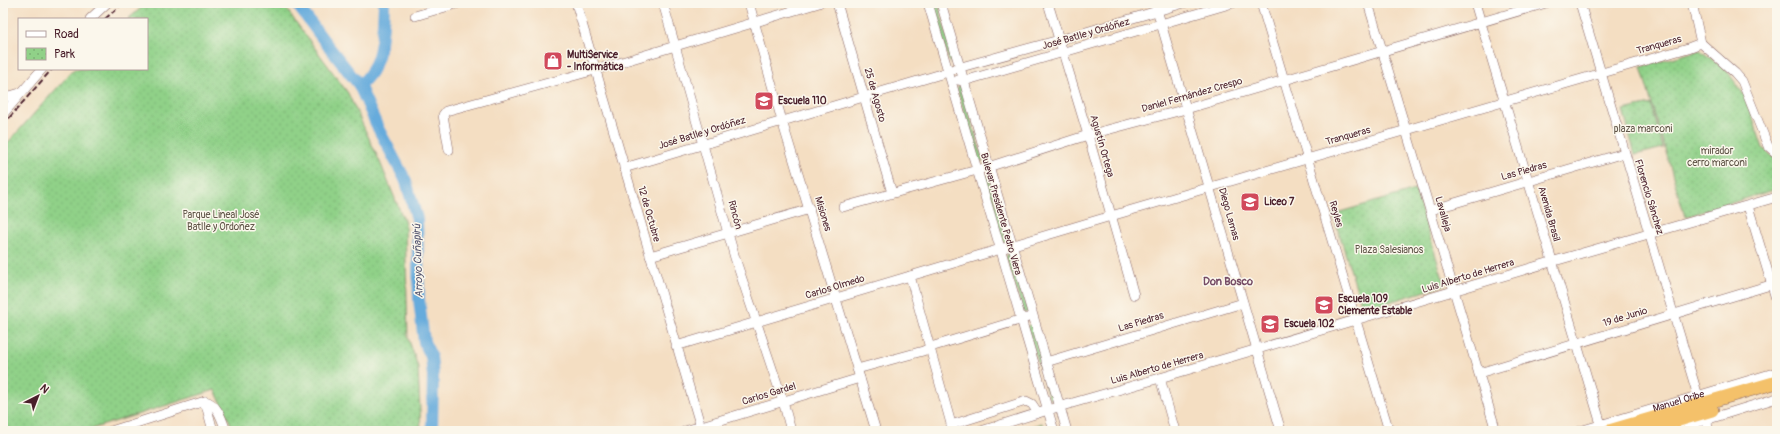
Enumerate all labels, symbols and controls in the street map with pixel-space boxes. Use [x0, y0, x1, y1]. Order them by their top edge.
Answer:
street label: José Batlle y Ordóñez [1041, 16, 1131, 52]
legend [18, 18, 148, 70]
text: Road [54, 27, 79, 42]
street label: Tranqueras [1635, 33, 1683, 57]
text: Park [54, 47, 75, 62]
place label: MultiService - Informática [567, 49, 624, 73]
shop icon: MultiService - Informática [542, 50, 564, 72]
street label: 25 de Agosto [862, 66, 889, 124]
street label: Daniel Fernández Crespo [1140, 75, 1244, 115]
school or university icon: Escuela 110 [753, 90, 775, 112]
place label: Escuela 110 [778, 95, 827, 107]
street label: Agustín Ortega [1087, 113, 1117, 179]
street label: José Batlle y Ordóñez [657, 114, 747, 152]
park label: plaza marconi [1614, 123, 1673, 135]
street label: Tranqueras [1324, 124, 1372, 148]
park label: mirador cerro marconi [1687, 145, 1747, 169]
street label: Bulevar Presidente Pedro Viera [978, 152, 1024, 277]
street label: Florencio Sánchez [1632, 158, 1666, 236]
street label: Las Piedras [1500, 159, 1549, 183]
street label: 12 de Octubre [635, 185, 663, 243]
street label: Avenida Brasil [1535, 185, 1563, 243]
street label: Diego Lamas [1216, 186, 1242, 242]
school or university icon: Liceo 7 [1239, 191, 1261, 213]
street label: Misiones [812, 195, 834, 233]
street label: Lavalleja [1432, 195, 1454, 233]
place label: Liceo 7 [1264, 196, 1295, 208]
street label: Rincón [725, 199, 745, 231]
street label: Reyles [1326, 199, 1346, 229]
park label: Parque Lineal José Batlle y Ordoñez [182, 209, 260, 233]
water label: Arroyo Cuñapirú [410, 222, 426, 298]
park label: Plaza Salesianos [1355, 244, 1424, 256]
street label: Luis Alberto de Herrera [1420, 256, 1516, 296]
street label: Carlos Olmedo [804, 272, 867, 302]
district label: Don Bosco [1203, 275, 1253, 288]
place label: Escuela 109 Clemente Estable [1338, 293, 1413, 317]
school or university icon: Escuela 109 Clemente Estable [1313, 294, 1335, 316]
street label: 19 de Junio [1601, 304, 1649, 329]
street label: Las Piedras [1117, 309, 1166, 335]
school or university icon: Escuela 102 [1259, 313, 1281, 335]
place label: Escuela 102 [1284, 318, 1335, 330]
street label: Luis Alberto de Herrera [1109, 349, 1205, 387]
north arrow [18, 376, 58, 416]
street label: Carlos Gardel [741, 380, 797, 408]
text: N [37, 382, 52, 397]
street label: Manuel Oribe [1651, 388, 1706, 415]

